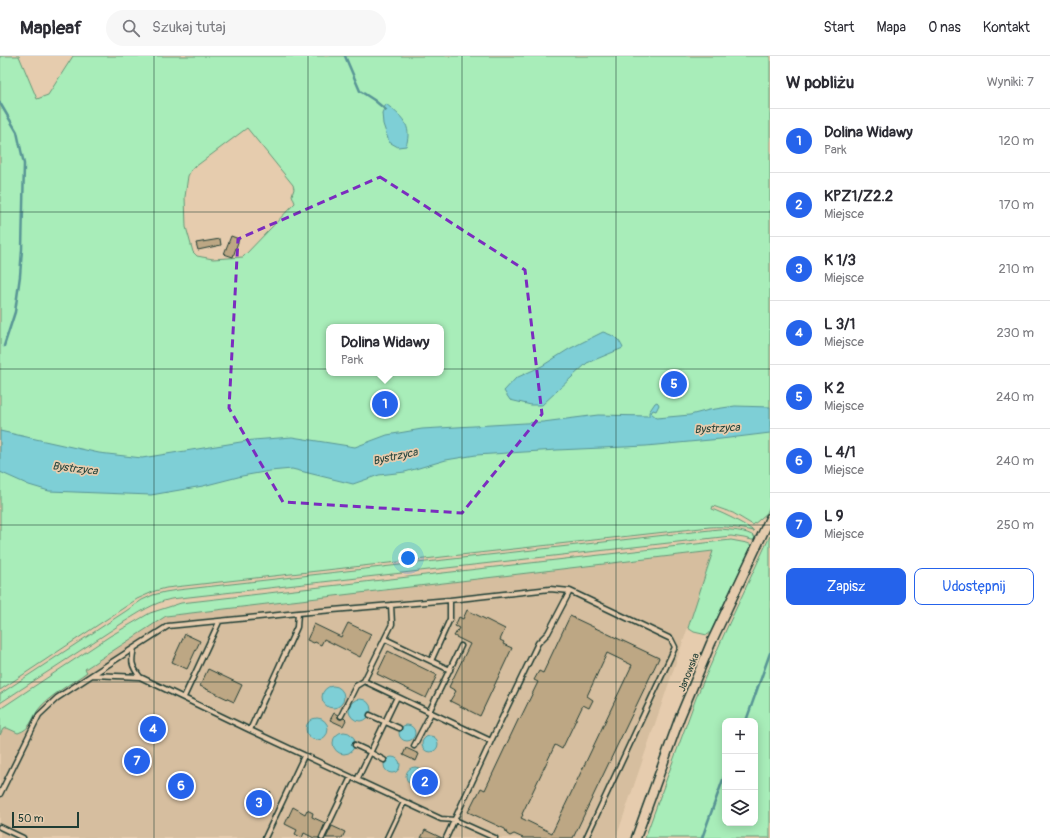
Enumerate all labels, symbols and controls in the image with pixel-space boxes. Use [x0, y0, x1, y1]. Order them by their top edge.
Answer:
search box [106, 10, 386, 46]
text: Mapleaf [20, 16, 82, 40]
icon: search [120, 17, 142, 39]
text: Szukaj tutaj [152, 18, 226, 37]
text: Start [823, 19, 854, 36]
text: Mapa [876, 19, 906, 36]
text: O nas [928, 19, 961, 36]
text: Kontakt [983, 19, 1030, 36]
text: W pobliżu [786, 72, 854, 93]
text: Wyniki: 7 [987, 74, 1034, 90]
text: Dolina Widawy [824, 123, 913, 142]
text: 1 [796, 133, 802, 149]
text: 120 m [998, 133, 1034, 149]
text: Park [824, 142, 847, 158]
text: KPZ1/Z2.2 [824, 187, 893, 206]
text: 2 [795, 197, 803, 213]
text: 170 m [999, 197, 1034, 213]
text: Miejsce [824, 206, 864, 222]
text: K 1/3 [824, 251, 856, 270]
text: 3 [795, 261, 803, 277]
text: 210 m [998, 261, 1034, 277]
text: Miejsce [824, 270, 864, 286]
text: L 3/1 [824, 315, 855, 334]
popup [326, 324, 444, 376]
text: 4 [795, 325, 803, 341]
text: 230 m [997, 325, 1034, 341]
text: Dolina Widawy [341, 333, 429, 352]
text: Miejsce [824, 334, 864, 350]
text: Park [341, 352, 363, 368]
pin: 5 [661, 369, 687, 399]
text: K 2 [824, 379, 845, 398]
pin: 1 [372, 389, 398, 419]
text: 5 [795, 389, 803, 405]
text: 240 m [996, 389, 1034, 405]
text: Miejsce [824, 398, 864, 414]
water label: Bystrzyca [694, 421, 741, 436]
text: L 4/1 [824, 443, 856, 462]
water label: Bystrzyca [372, 445, 419, 468]
text: 6 [795, 453, 803, 469]
text: 240 m [996, 453, 1034, 469]
water label: Bystrzyca [52, 459, 99, 478]
text: Miejsce [824, 462, 864, 478]
text: L 9 [824, 507, 843, 526]
text: 7 [796, 517, 802, 533]
text: 250 m [996, 517, 1034, 533]
text: Miejsce [824, 526, 864, 542]
your location [398, 548, 418, 568]
button: Zapisz [786, 568, 906, 605]
button: Udostępnij [914, 568, 1034, 605]
street label: Janowska [676, 651, 702, 693]
pin: 4 [140, 714, 166, 744]
map controls [722, 718, 758, 826]
button: + [722, 718, 758, 754]
pin: 7 [124, 746, 150, 776]
button: − [722, 754, 758, 790]
pin: 2 [412, 767, 438, 797]
pin: 6 [168, 771, 194, 801]
pin: 3 [246, 788, 272, 818]
button: layers [722, 790, 758, 826]
scale bar [12, 810, 79, 829]
text: 50 m [18, 812, 44, 825]

